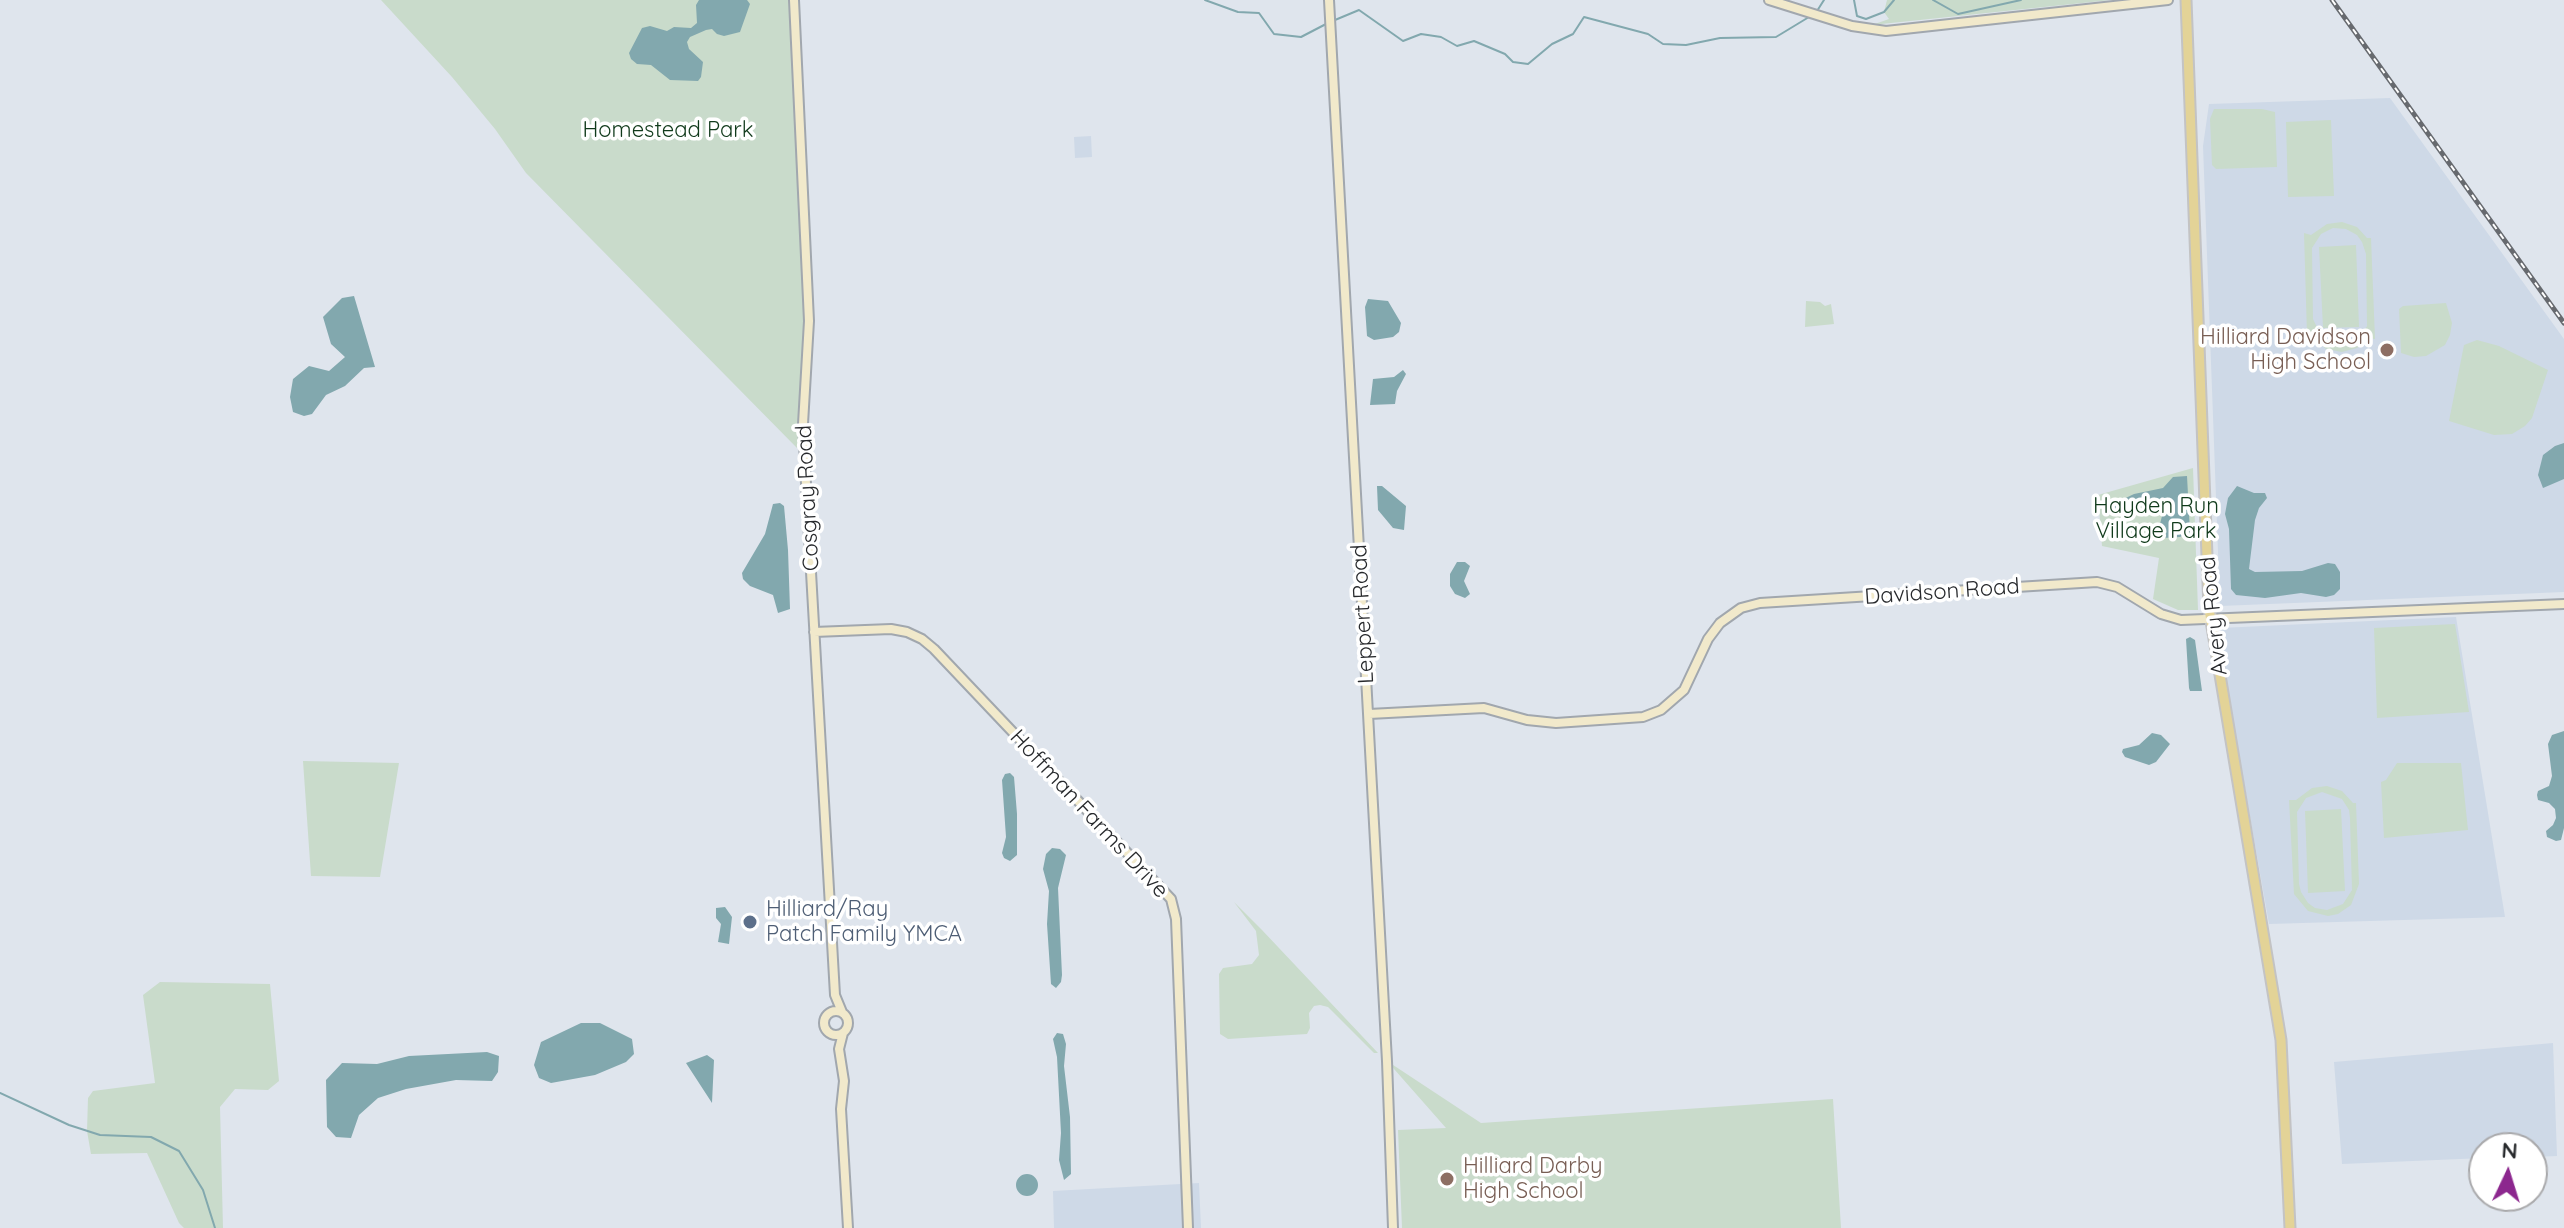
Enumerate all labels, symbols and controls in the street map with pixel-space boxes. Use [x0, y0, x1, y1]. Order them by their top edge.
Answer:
park label: Homestead Park [582, 117, 754, 143]
place label: Hilliard Davidson High School [2200, 324, 2371, 376]
marker: Hilliard Davidson High School [2378, 341, 2396, 359]
street label: Cosgray Road [791, 424, 825, 572]
park label: Hayden Run Village Park [2093, 493, 2219, 544]
street label: Leppert Road [1346, 544, 1380, 684]
street label: Avery Road [2195, 555, 2233, 677]
street label: Davidson Road [1864, 573, 2020, 611]
street label: Hoffman Farms Drive [1004, 724, 1174, 904]
place label: Hilliard/Ray Patch Family YMCA [766, 896, 962, 948]
marker: Hilliard/Ray Patch Family YMCA [741, 913, 759, 931]
north arrow [2468, 1132, 2548, 1212]
text: N [2500, 1136, 2519, 1165]
place label: Hilliard Darby High School [1463, 1153, 1602, 1204]
marker: Hilliard Darby High School [1438, 1170, 1456, 1188]

